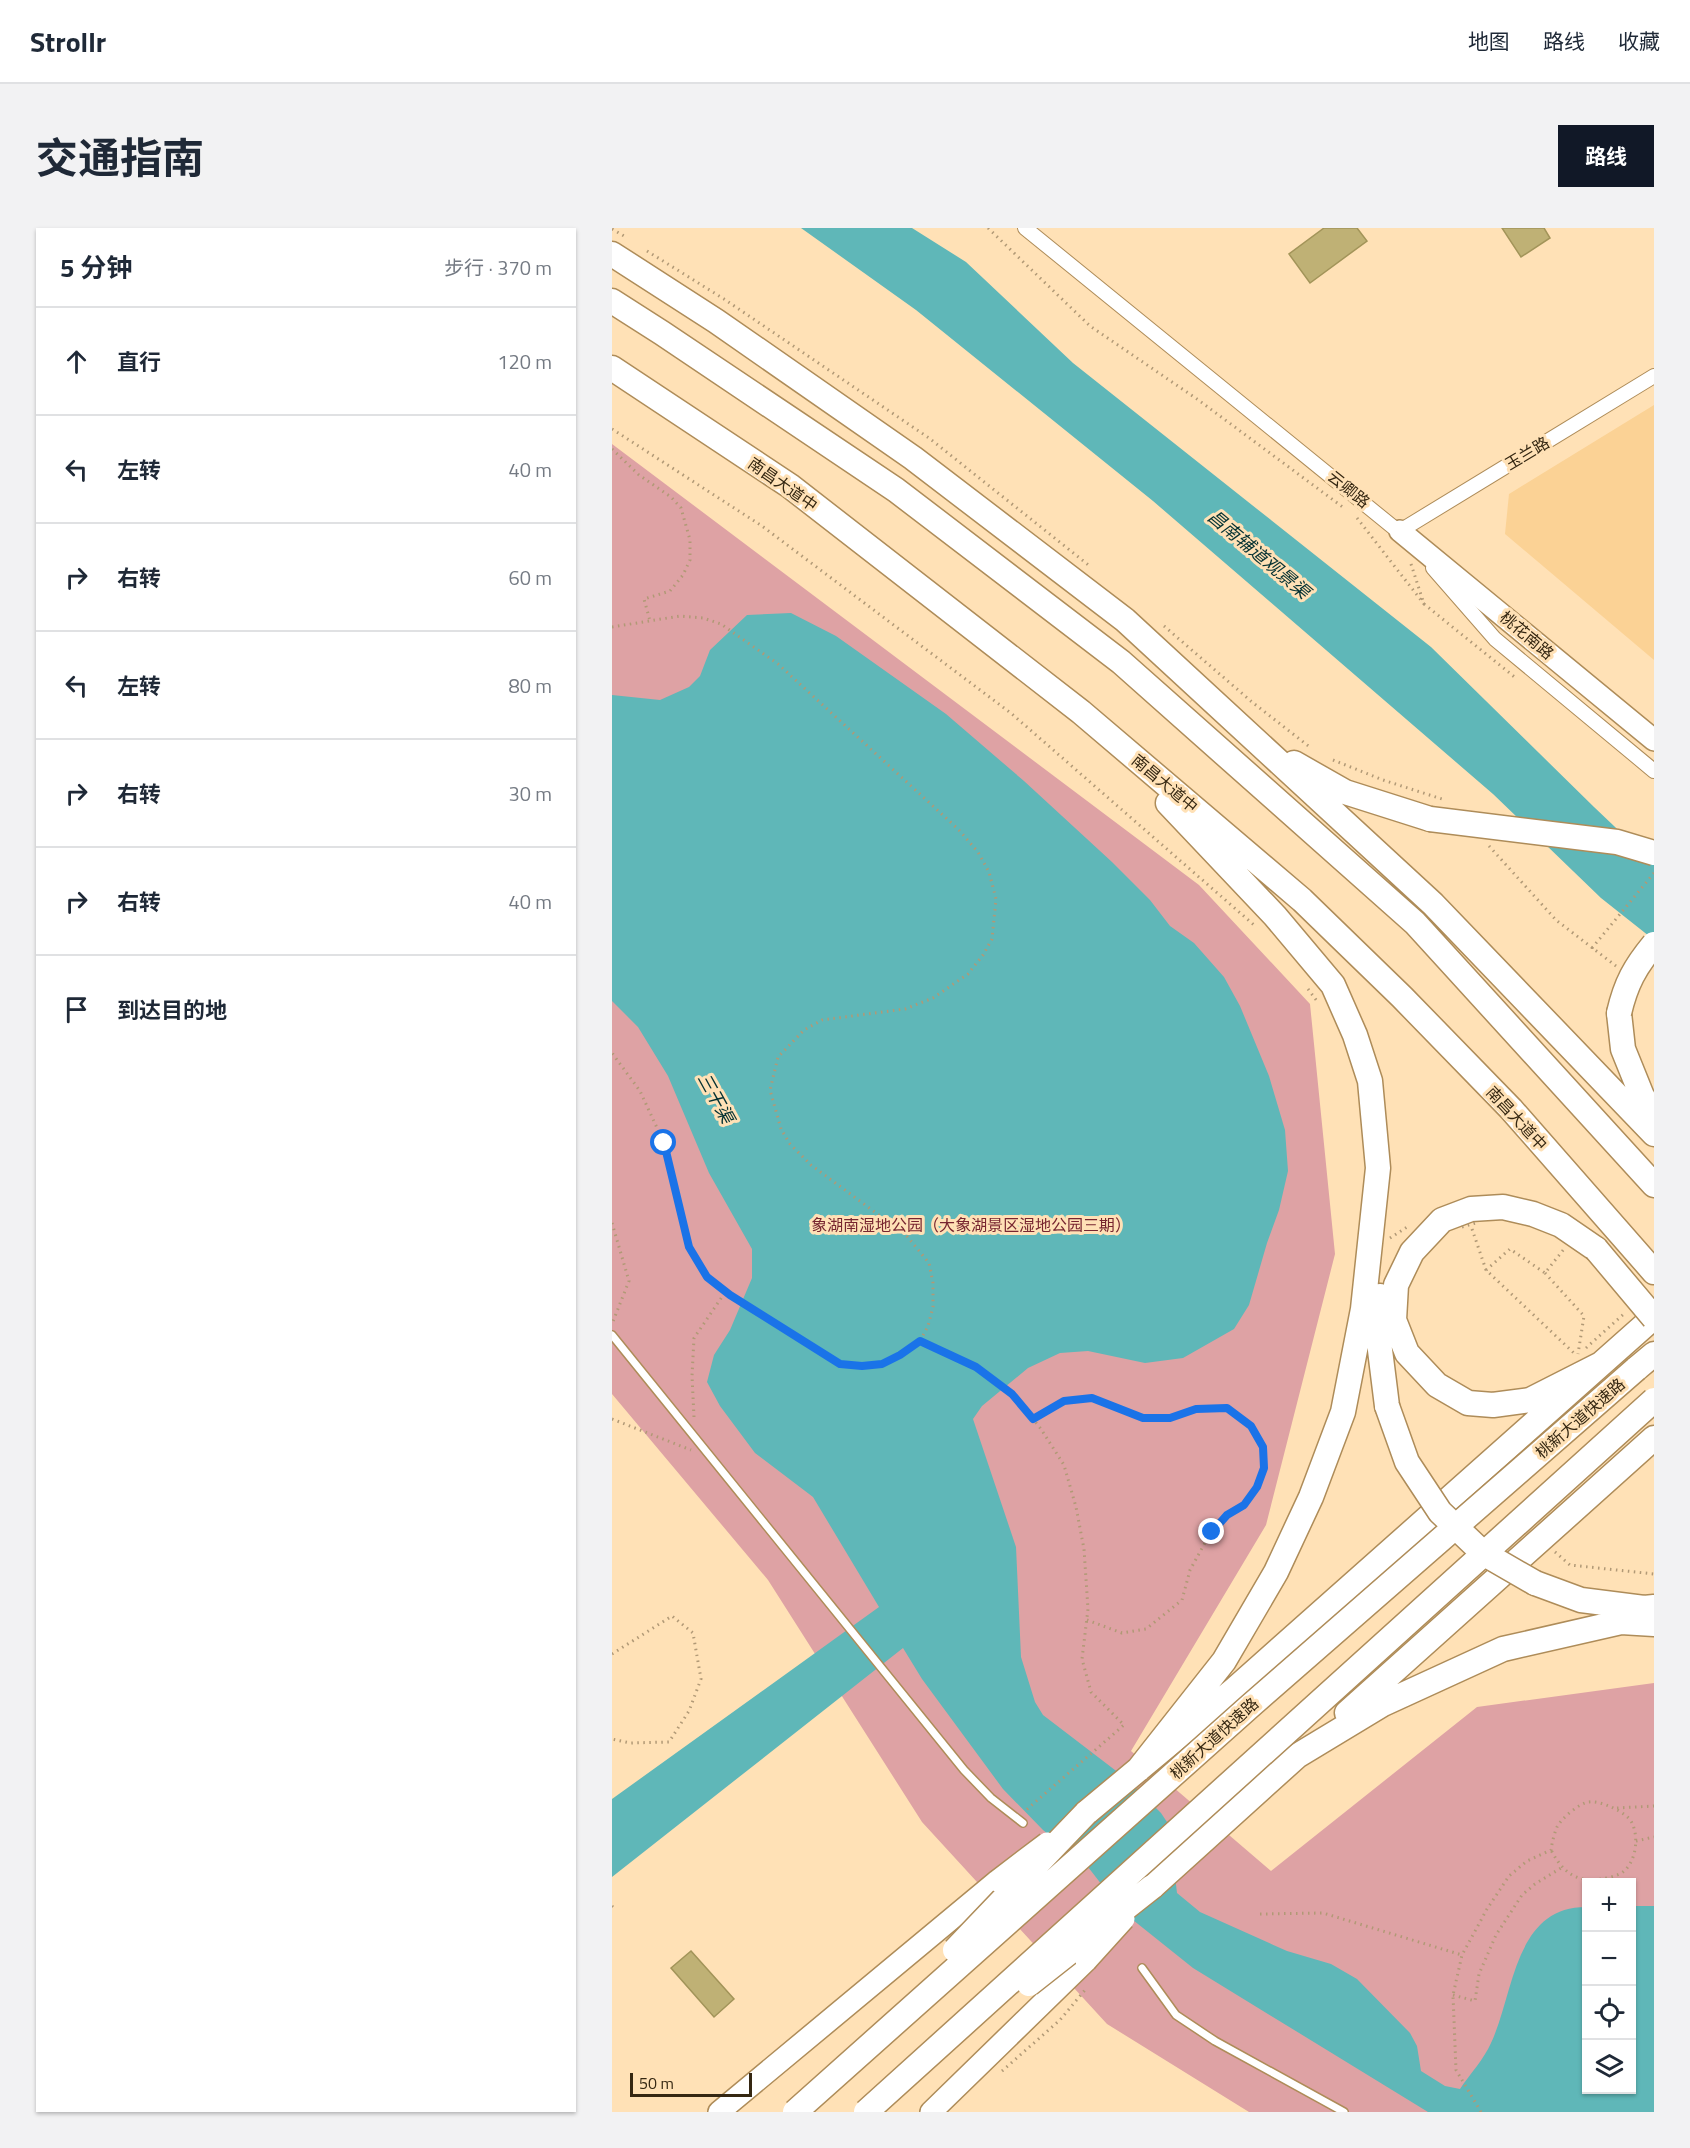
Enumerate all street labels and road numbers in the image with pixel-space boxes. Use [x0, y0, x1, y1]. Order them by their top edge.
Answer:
street label: 玉兰路 [1500, 430, 1554, 476]
street label: 南昌大道中 [743, 451, 823, 517]
street label: 云卿路 [1323, 465, 1375, 513]
street label: 桃花南路 [1495, 605, 1559, 665]
street label: 南昌大道中 [1127, 748, 1203, 818]
street label: 南昌大道中 [1481, 1081, 1553, 1155]
street label: 桃新大道快速路 [1530, 1372, 1630, 1464]
street label: 桃新大道快速路 [1164, 1692, 1264, 1784]

